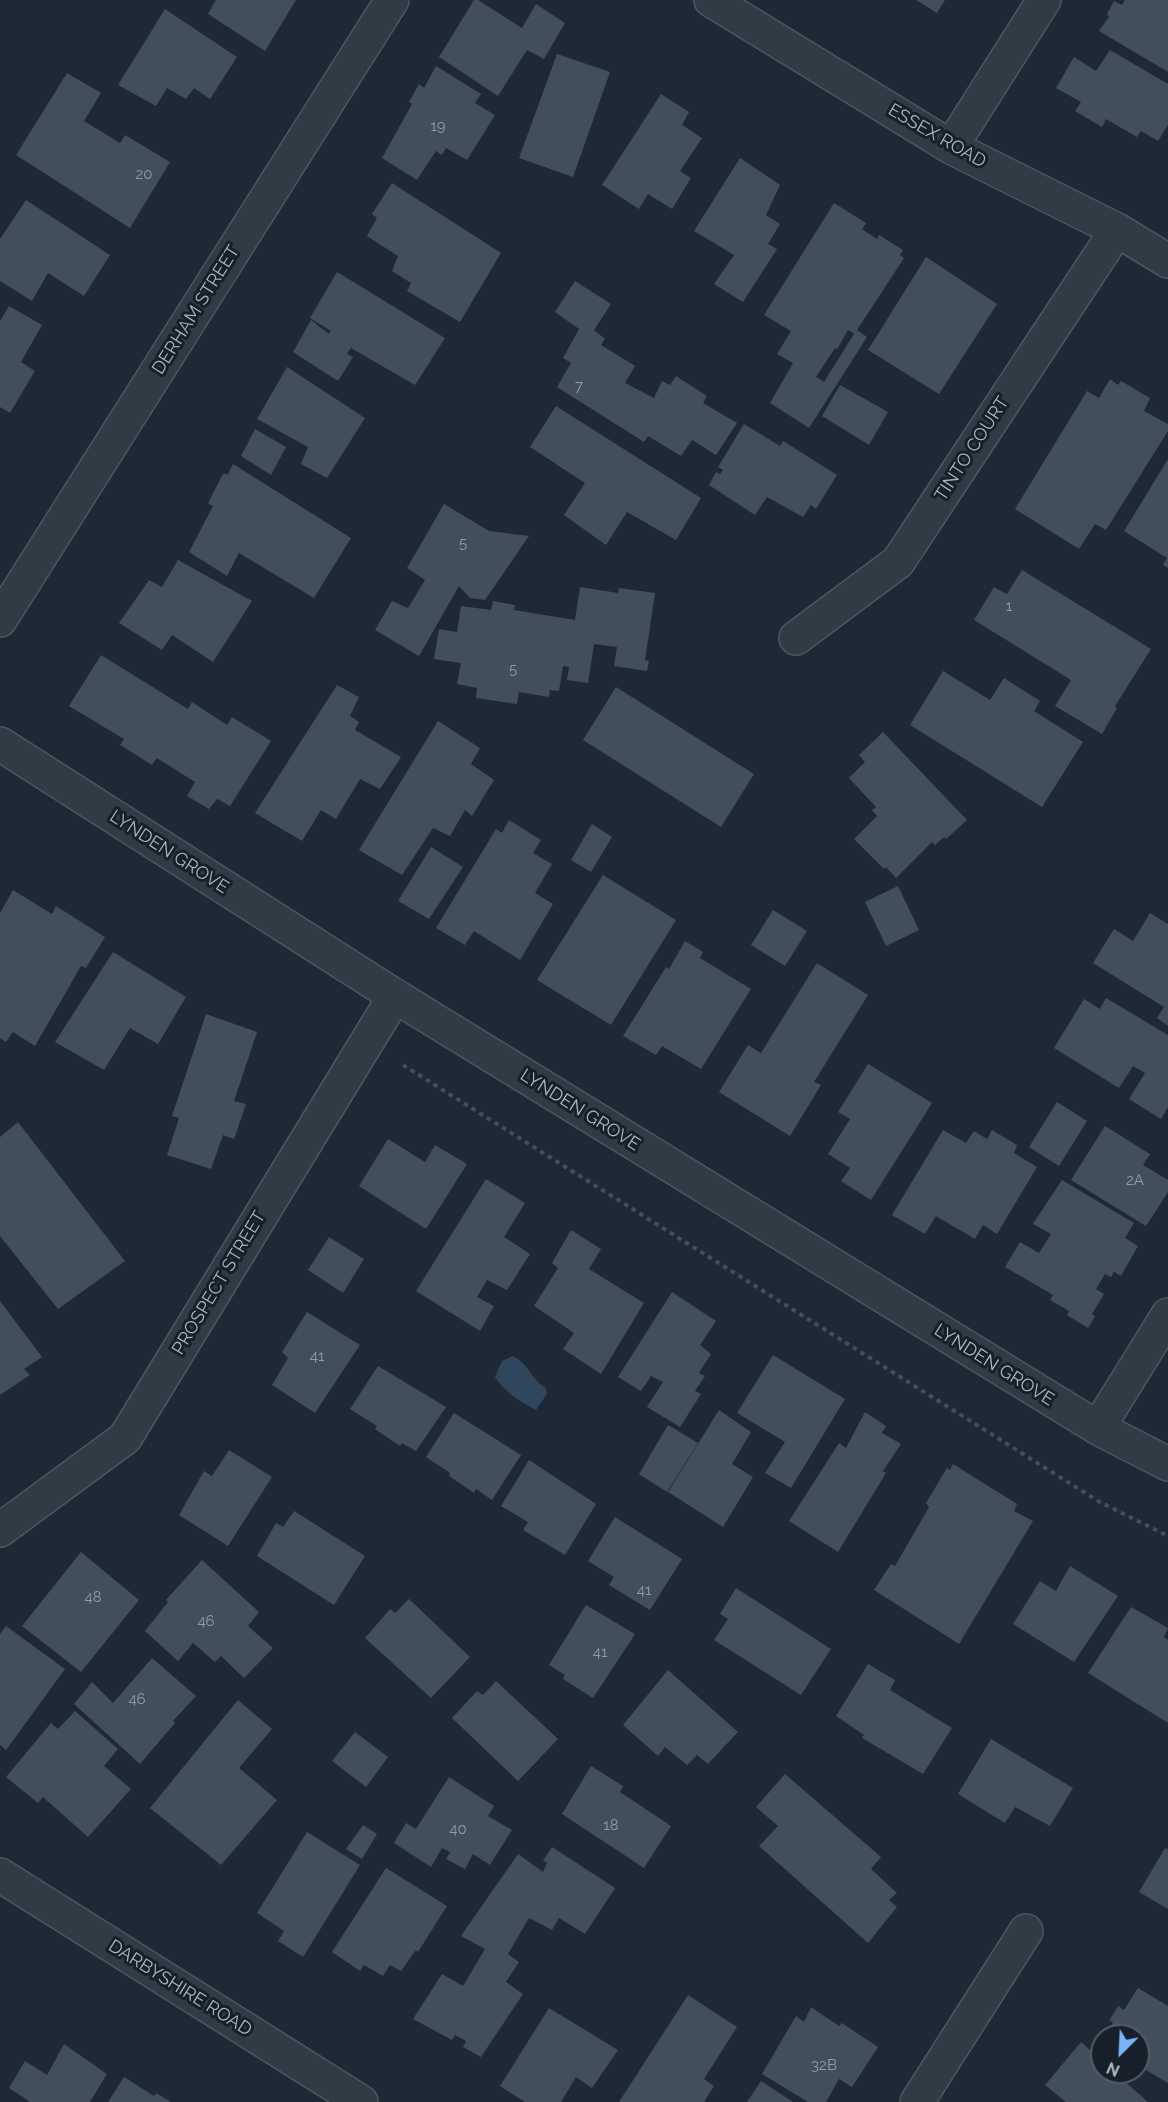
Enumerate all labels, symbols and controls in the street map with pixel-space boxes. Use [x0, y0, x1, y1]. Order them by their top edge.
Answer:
street label: ESSEX ROAD [884, 99, 990, 173]
house number: 19 [430, 117, 446, 135]
house number: 20 [136, 165, 152, 183]
street label: DERHAM STREET [148, 242, 244, 378]
house number: 7 [575, 377, 583, 395]
street label: TINTO COURT [930, 393, 1014, 505]
house number: 5 [459, 534, 467, 552]
house number: 1 [1006, 597, 1012, 615]
house number: 5 [509, 660, 517, 678]
street label: LYNDEN GROVE [106, 806, 232, 898]
street label: LYNDEN GROVE [516, 1064, 644, 1156]
house number: 2A [1126, 1171, 1144, 1189]
street label: PROSPECT STREET [168, 1207, 270, 1359]
street label: LYNDEN GROVE [930, 1319, 1058, 1411]
house number: 41 [310, 1347, 324, 1365]
house number: 41 [637, 1581, 651, 1599]
house number: 48 [84, 1588, 102, 1606]
house number: 46 [197, 1612, 215, 1630]
house number: 41 [593, 1643, 607, 1661]
house number: 46 [128, 1690, 146, 1708]
house number: 18 [603, 1816, 619, 1834]
house number: 40 [449, 1820, 467, 1838]
street label: DARBYSHIRE ROAD [104, 1935, 256, 2041]
north arrow [1090, 2024, 1150, 2084]
house number: 32B [811, 2056, 837, 2074]
text: N [1104, 2058, 1123, 2080]

